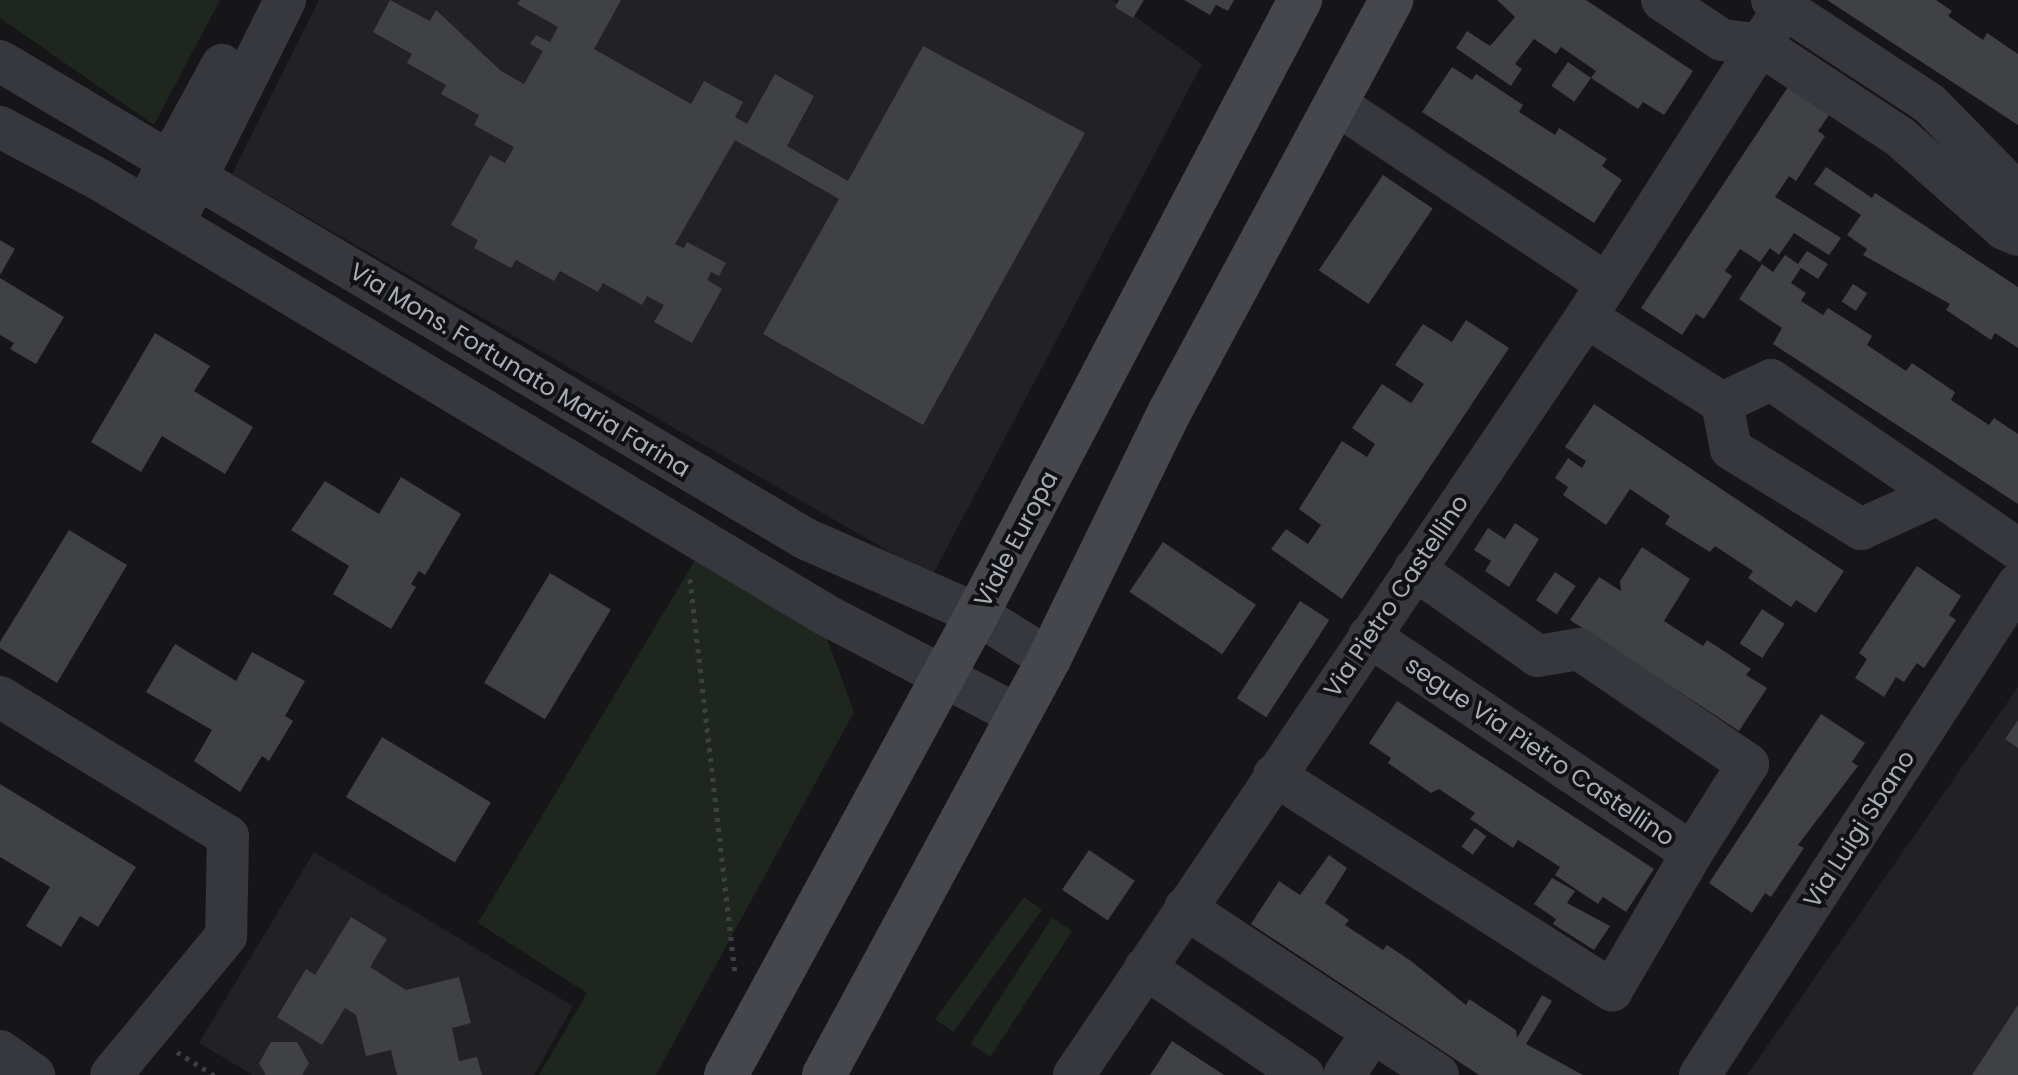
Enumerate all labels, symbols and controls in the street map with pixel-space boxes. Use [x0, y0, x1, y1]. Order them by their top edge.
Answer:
street label: Via Mons. Fortunato Maria Farina [345, 257, 695, 483]
street label: Viale Europa [968, 466, 1064, 612]
street label: Via Pietro Castellino [1317, 489, 1475, 703]
street label: segue Via Pietro Castellino [1400, 650, 1680, 852]
street label: Via Luigi Sbano [1797, 745, 1921, 913]

